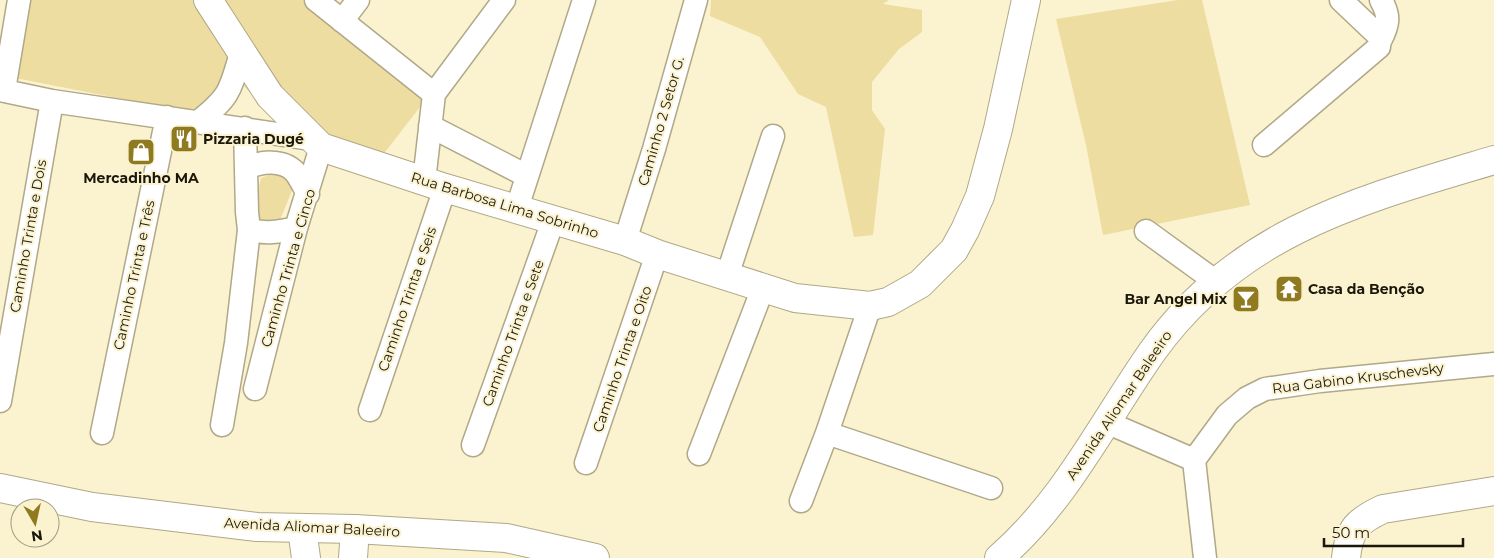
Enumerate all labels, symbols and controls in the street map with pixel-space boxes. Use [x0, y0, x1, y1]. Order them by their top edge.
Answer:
street label: Caminho 2 Setor G. [634, 54, 688, 188]
restaurant icon: Pizzaria Dugé [169, 124, 199, 154]
place label: Pizzaria Dugé [203, 130, 304, 148]
shop icon: Mercadinho MA [126, 137, 156, 167]
street label: Caminho Trinta e Dois [6, 158, 50, 314]
street label: Rua Barbosa Lima Sobrinho [409, 168, 601, 242]
place label: Mercadinho MA [83, 169, 199, 187]
street label: Caminho Trinta e Cinco [257, 187, 319, 349]
street label: Caminho Trinta e Três [109, 198, 159, 352]
street label: Caminho Trinta e Seis [374, 224, 440, 374]
street label: Caminho Trinta e Sete [478, 257, 548, 409]
temple icon: Casa da Benção [1274, 274, 1304, 304]
place label: Casa da Benção [1308, 280, 1424, 298]
street label: Caminho Trinta e Oito [588, 283, 656, 435]
bar icon: Bar Angel Mix [1231, 284, 1261, 314]
place label: Bar Angel Mix [1124, 290, 1228, 308]
street label: Avenida Aliomar Baleeiro [1062, 327, 1176, 483]
street label: Rua Gabino Kruschevsky [1271, 358, 1445, 397]
north arrow [10, 498, 60, 548]
street label: Avenida Aliomar Baleeiro [223, 513, 401, 541]
scale bar [1324, 516, 1463, 548]
text: 50 m [1332, 523, 1370, 542]
text: N [30, 526, 44, 546]

